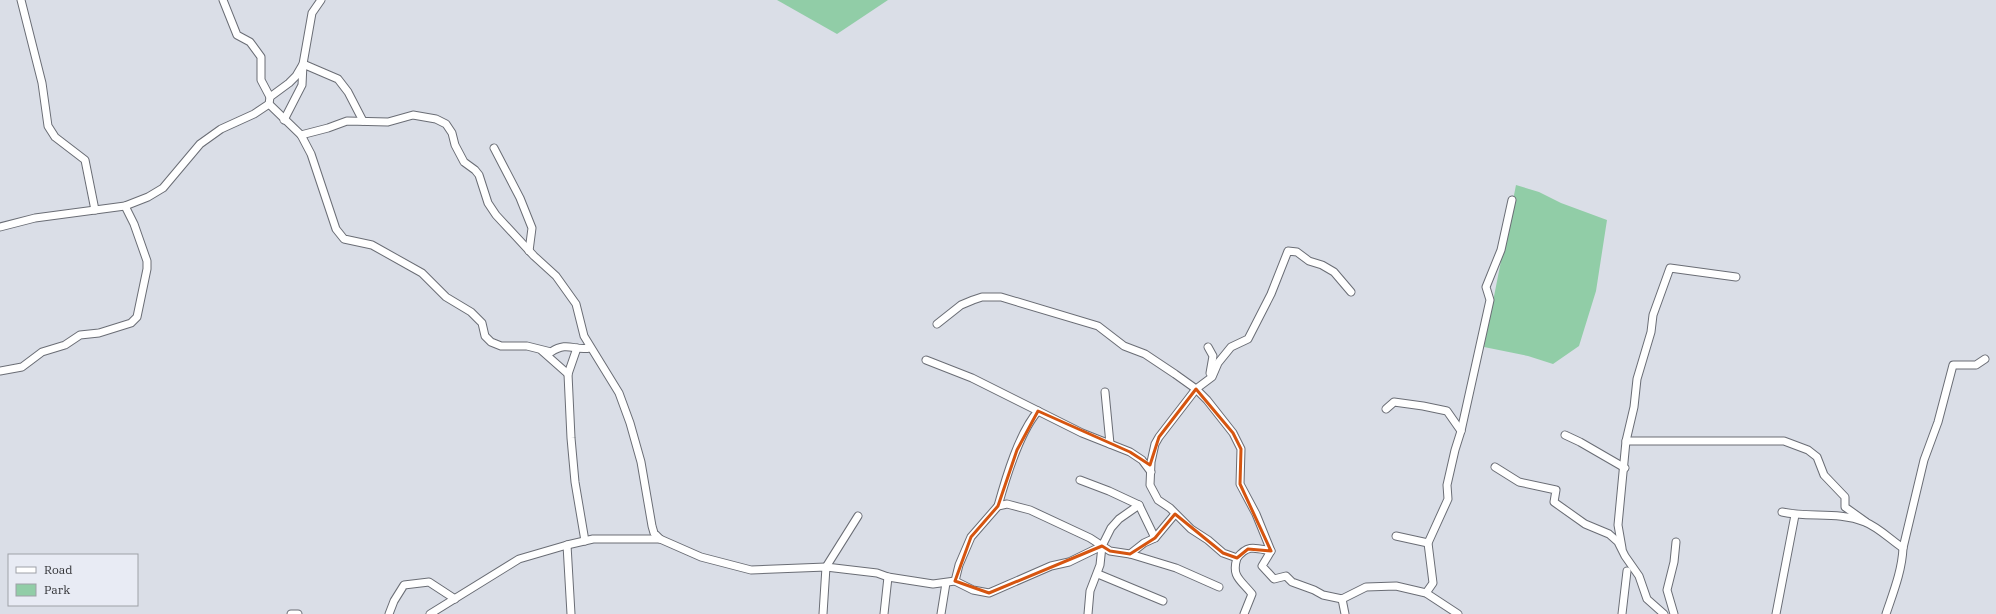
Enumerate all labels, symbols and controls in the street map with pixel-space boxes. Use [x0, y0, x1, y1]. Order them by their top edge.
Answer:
legend [8, 554, 138, 606]
text: Road [44, 562, 73, 577]
text: Park [44, 582, 70, 597]

